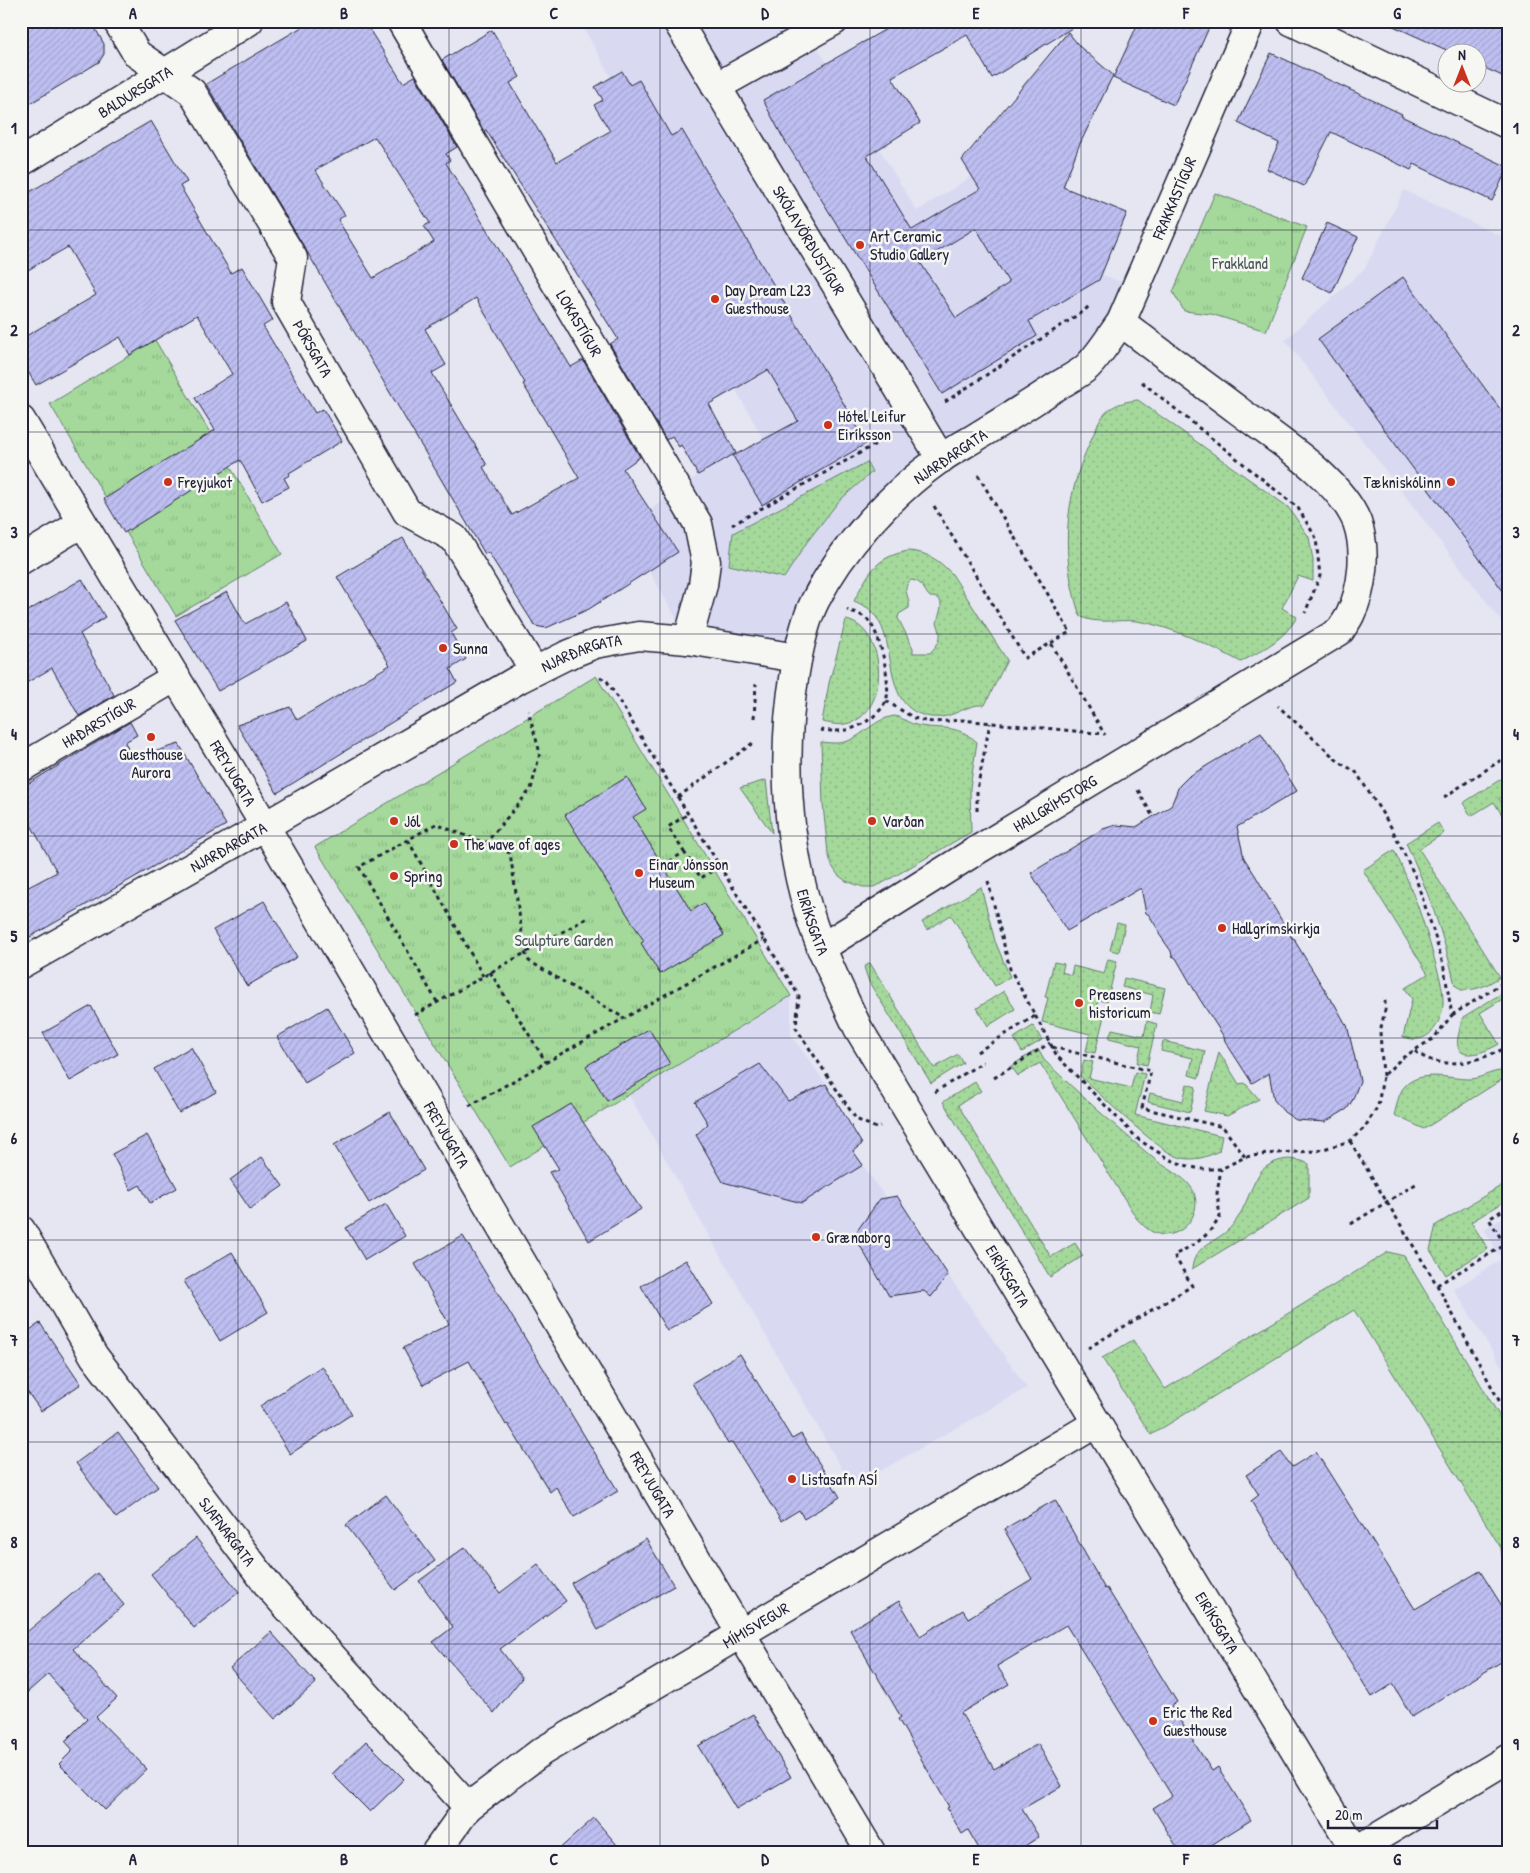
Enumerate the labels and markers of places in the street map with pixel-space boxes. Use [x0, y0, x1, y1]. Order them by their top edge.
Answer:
place label: Art Ceramic Studio Gallery [870, 225, 950, 265]
marker: Art Ceramic Studio Gallery [854, 239, 866, 251]
place label: Day Dream L23 Guesthouse [725, 279, 811, 319]
marker: Day Dream L23 Guesthouse [709, 293, 721, 305]
place label: Hótel Leifur Eiríksson [838, 405, 906, 445]
marker: Hótel Leifur Eiríksson [822, 419, 834, 431]
place label: Freyjukot [177, 471, 233, 493]
place label: Tækniskólinn [1364, 471, 1441, 493]
marker: Freyjukot [162, 476, 174, 488]
marker: Tækniskólinn [1445, 476, 1457, 488]
place label: Sunna [453, 637, 487, 659]
marker: Sunna [437, 642, 449, 654]
marker: Guesthouse Aurora [145, 731, 157, 743]
place label: Guesthouse Aurora [119, 743, 184, 783]
place label: Jól [404, 810, 421, 832]
place label: Varðan [882, 810, 924, 832]
marker: Jól [388, 815, 400, 827]
marker: Varðan [866, 815, 878, 827]
place label: The wave of ages [464, 833, 560, 855]
marker: The wave of ages [448, 838, 460, 850]
place label: Einar Jónsson Museum [649, 853, 729, 893]
place label: Spring [404, 865, 442, 887]
marker: Einar Jónsson Museum [633, 867, 645, 879]
marker: Spring [388, 870, 400, 882]
place label: Hallgrímskirkja [1232, 917, 1320, 939]
marker: Hallgrímskirkja [1216, 922, 1228, 934]
place label: Preasens historicum [1089, 983, 1151, 1023]
marker: Preasens historicum [1073, 997, 1085, 1009]
place label: Grænaborg [826, 1226, 891, 1248]
marker: Grænaborg [810, 1231, 822, 1243]
place label: Listasafn ASÍ [802, 1468, 878, 1490]
marker: Listasafn ASÍ [786, 1473, 798, 1485]
place label: Eric the Red Guesthouse [1163, 1701, 1232, 1741]
marker: Eric the Red Guesthouse [1147, 1715, 1159, 1727]

